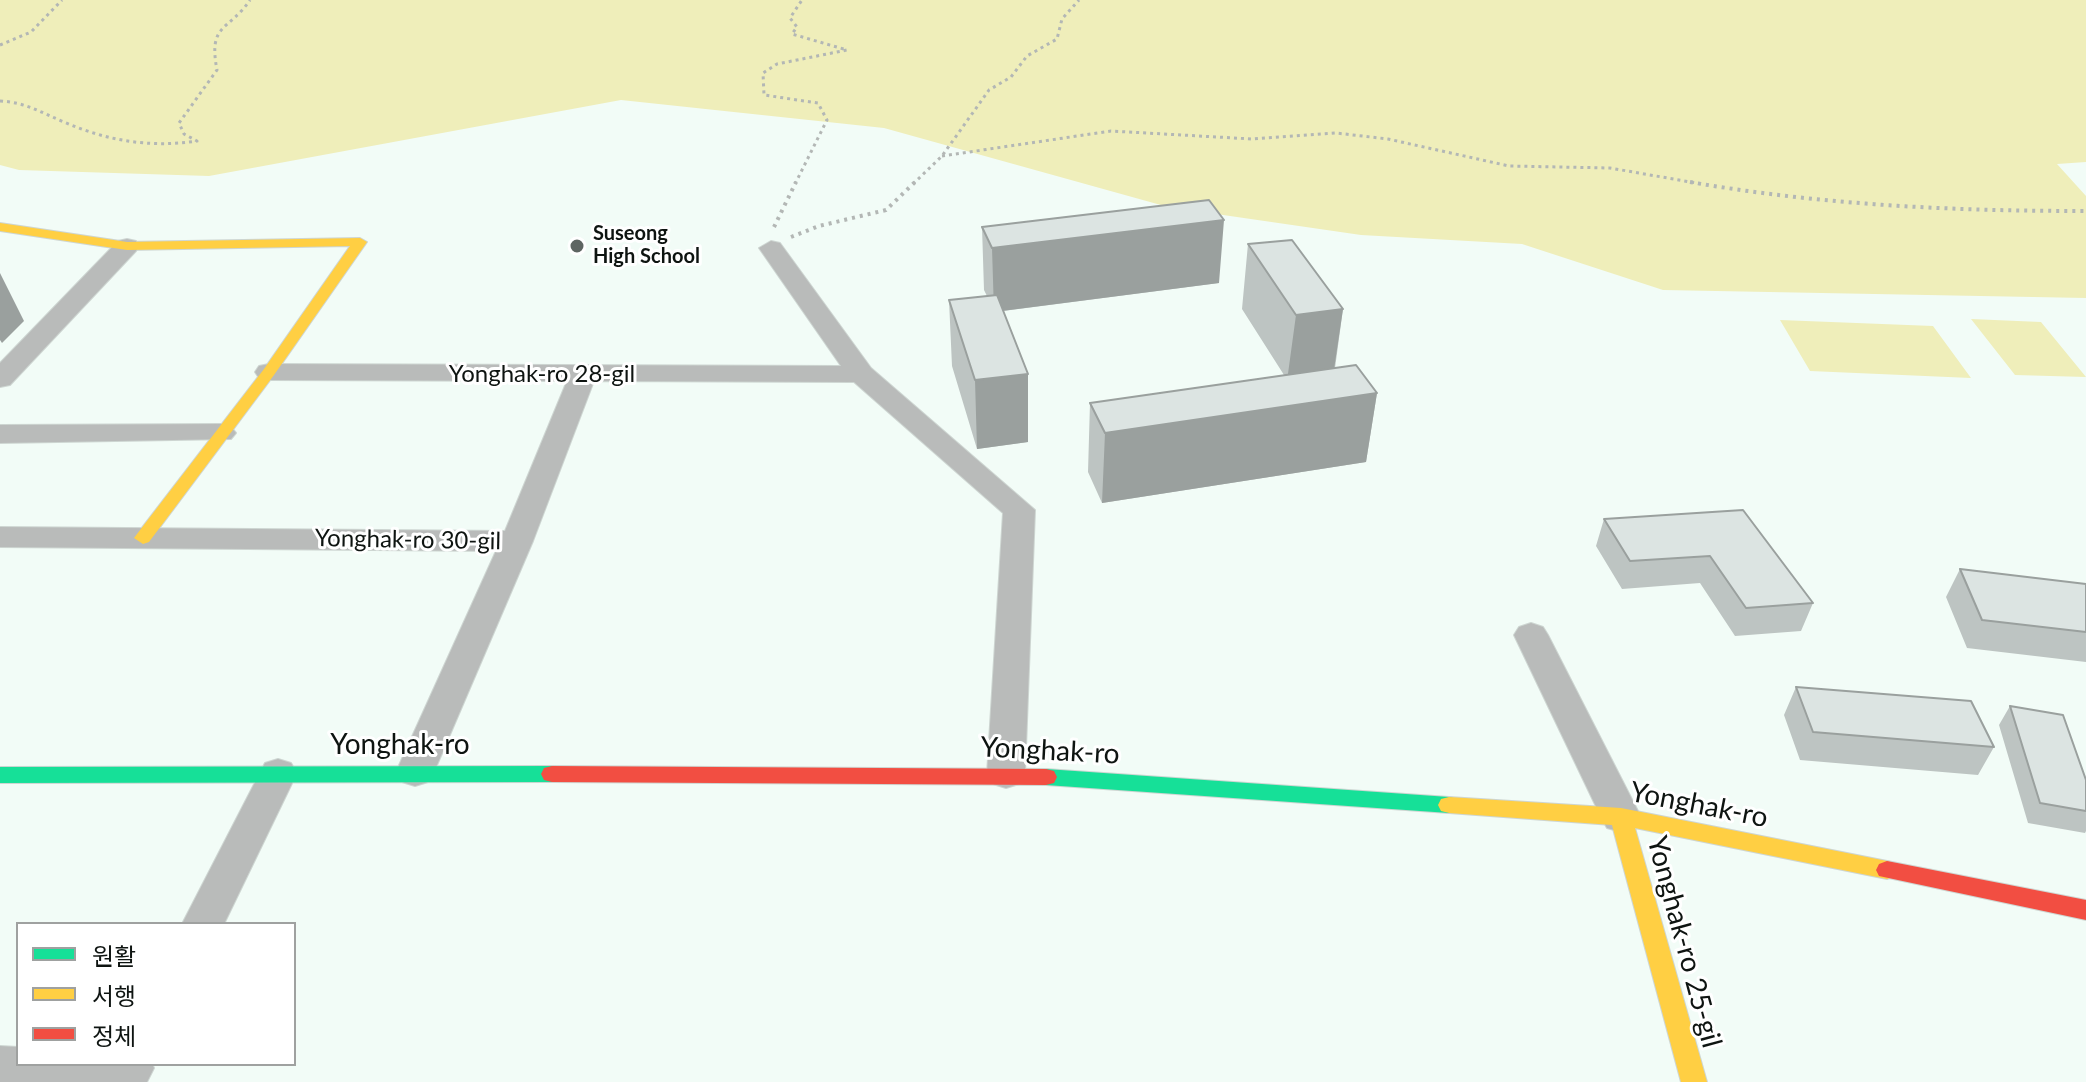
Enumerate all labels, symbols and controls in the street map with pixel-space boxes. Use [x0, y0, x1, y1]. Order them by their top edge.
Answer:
place label: Suseong High School [593, 222, 700, 269]
marker: Suseong High School [568, 237, 586, 255]
street label: Yonghak-ro 28-gil [449, 360, 635, 388]
street label: Yonghak-ro 30-gil [315, 524, 501, 556]
street label: Yonghak-ro [330, 728, 470, 762]
street label: Yonghak-ro [979, 731, 1121, 771]
street label: Yonghak-ro [1627, 775, 1771, 835]
street label: Yonghak-ro 25-gil [1640, 833, 1728, 1051]
legend [16, 922, 296, 1066]
text: 원활 [92, 941, 136, 970]
text: 서행 [92, 981, 136, 1010]
text: 정체 [92, 1021, 136, 1050]

